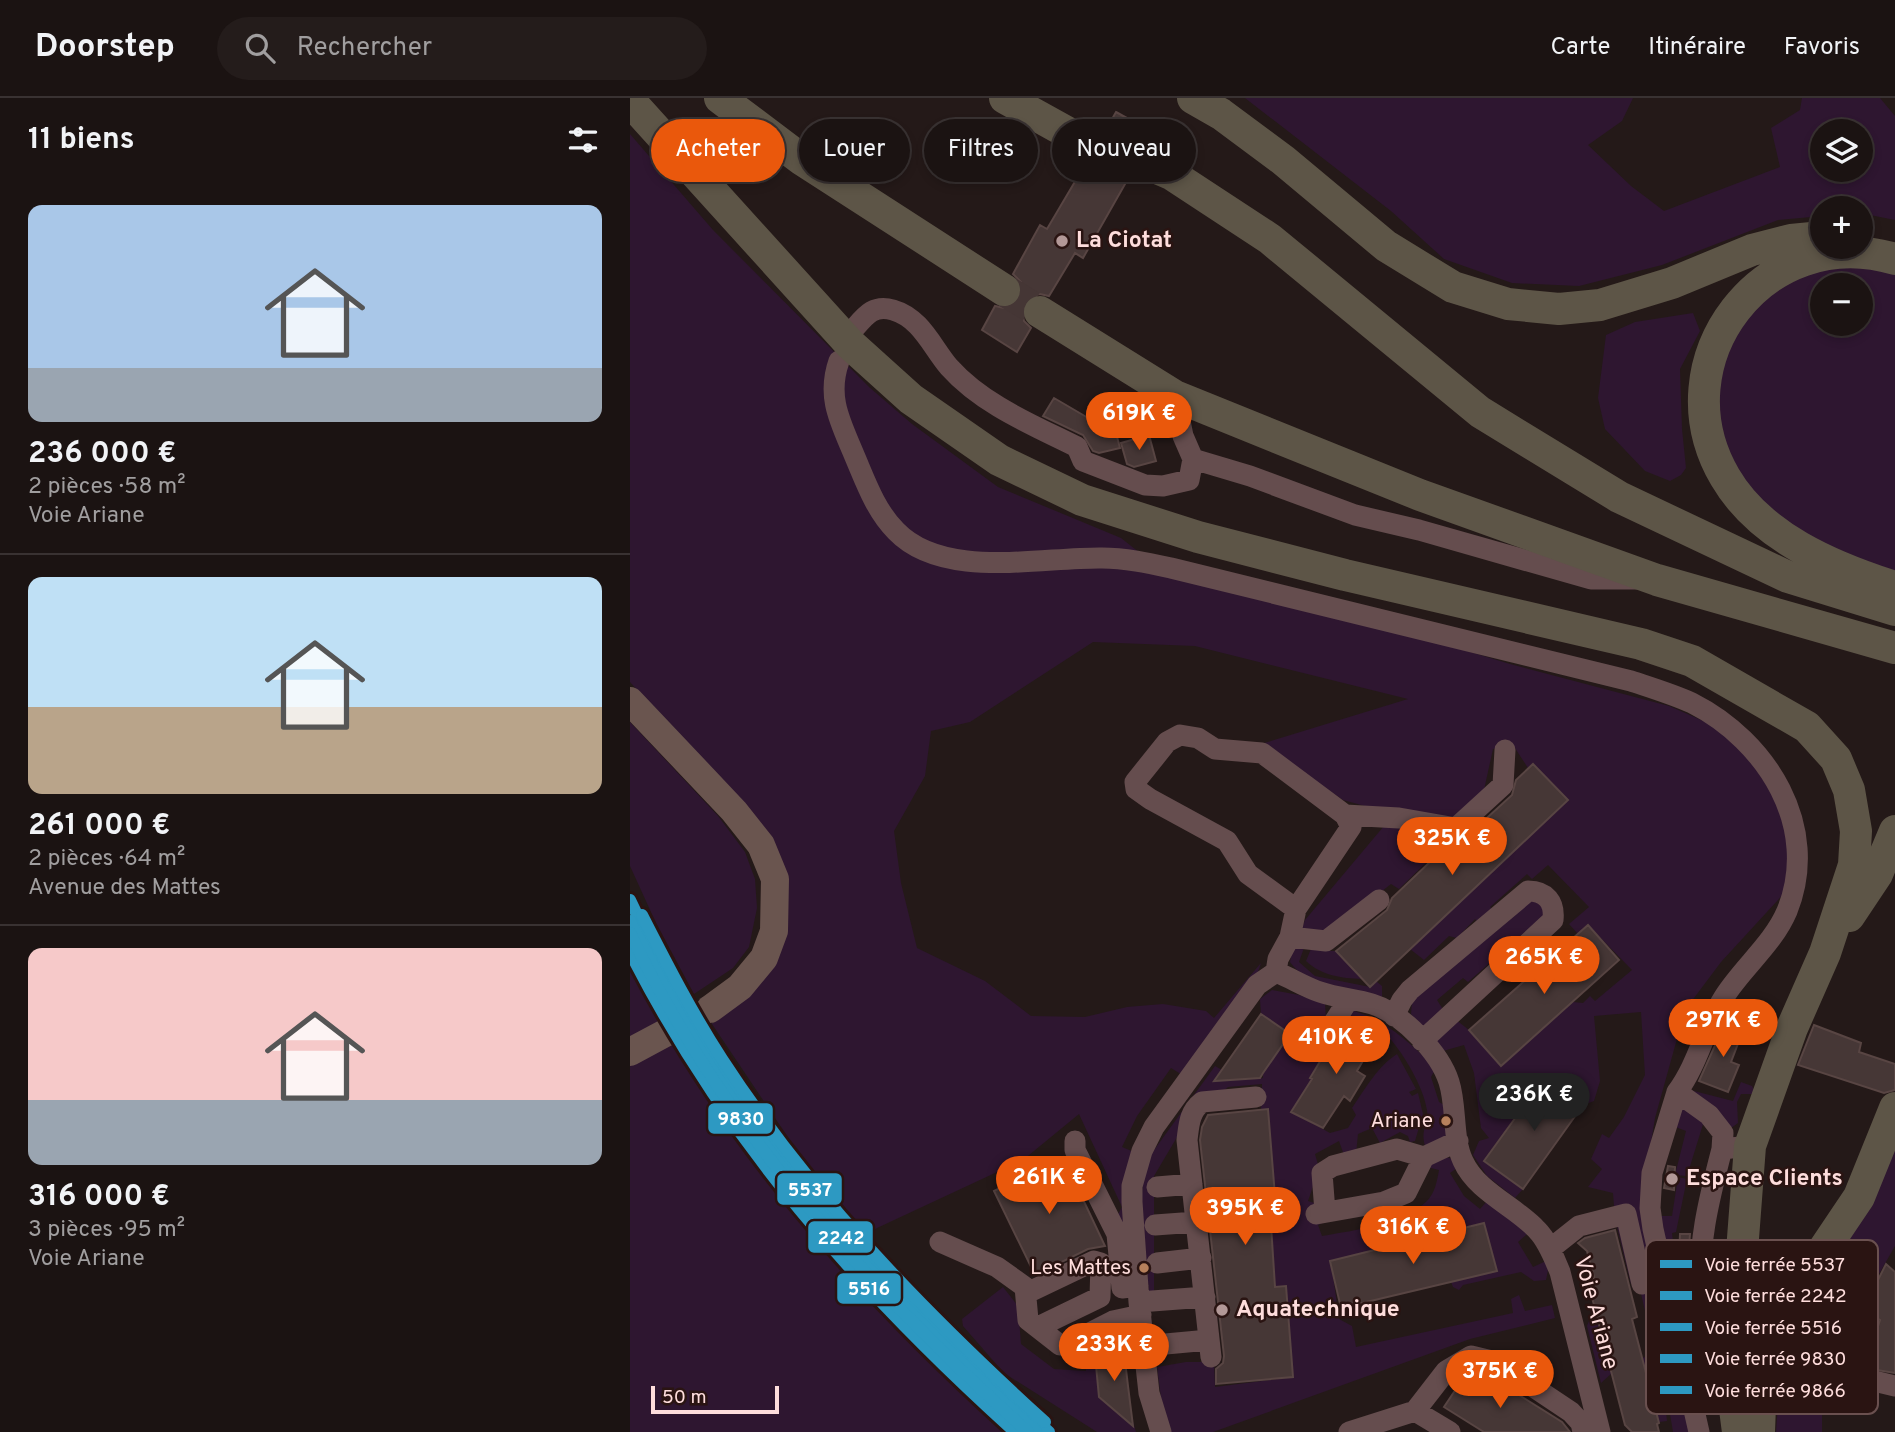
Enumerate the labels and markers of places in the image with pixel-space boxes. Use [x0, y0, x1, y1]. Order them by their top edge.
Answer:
place label: La Ciotat [1076, 227, 1172, 256]
marker: La Ciotat [1054, 233, 1070, 249]
pin: 619K € [1082, 392, 1196, 452]
pin: 325K € [1395, 818, 1509, 877]
pin: 265K € [1487, 936, 1601, 996]
pin: 297K € [1666, 1000, 1780, 1059]
pin: 410K € [1279, 1016, 1393, 1076]
pin: 236K € [1477, 1074, 1591, 1133]
place label: Ariane [1371, 1108, 1433, 1135]
marker: Ariane [1439, 1114, 1453, 1128]
pin: 261K € [992, 1156, 1106, 1216]
place label: Espace Clients [1686, 1165, 1843, 1194]
marker: Espace Clients [1664, 1171, 1680, 1187]
pin: 395K € [1188, 1188, 1302, 1247]
pin: 316K € [1356, 1206, 1470, 1266]
place label: Les Mattes [1030, 1255, 1131, 1282]
marker: Les Mattes [1137, 1261, 1151, 1275]
place label: Aquatechnique [1236, 1296, 1400, 1325]
marker: Aquatechnique [1214, 1302, 1230, 1318]
pin: 233K € [1057, 1324, 1171, 1383]
pin: 375K € [1443, 1350, 1557, 1410]

